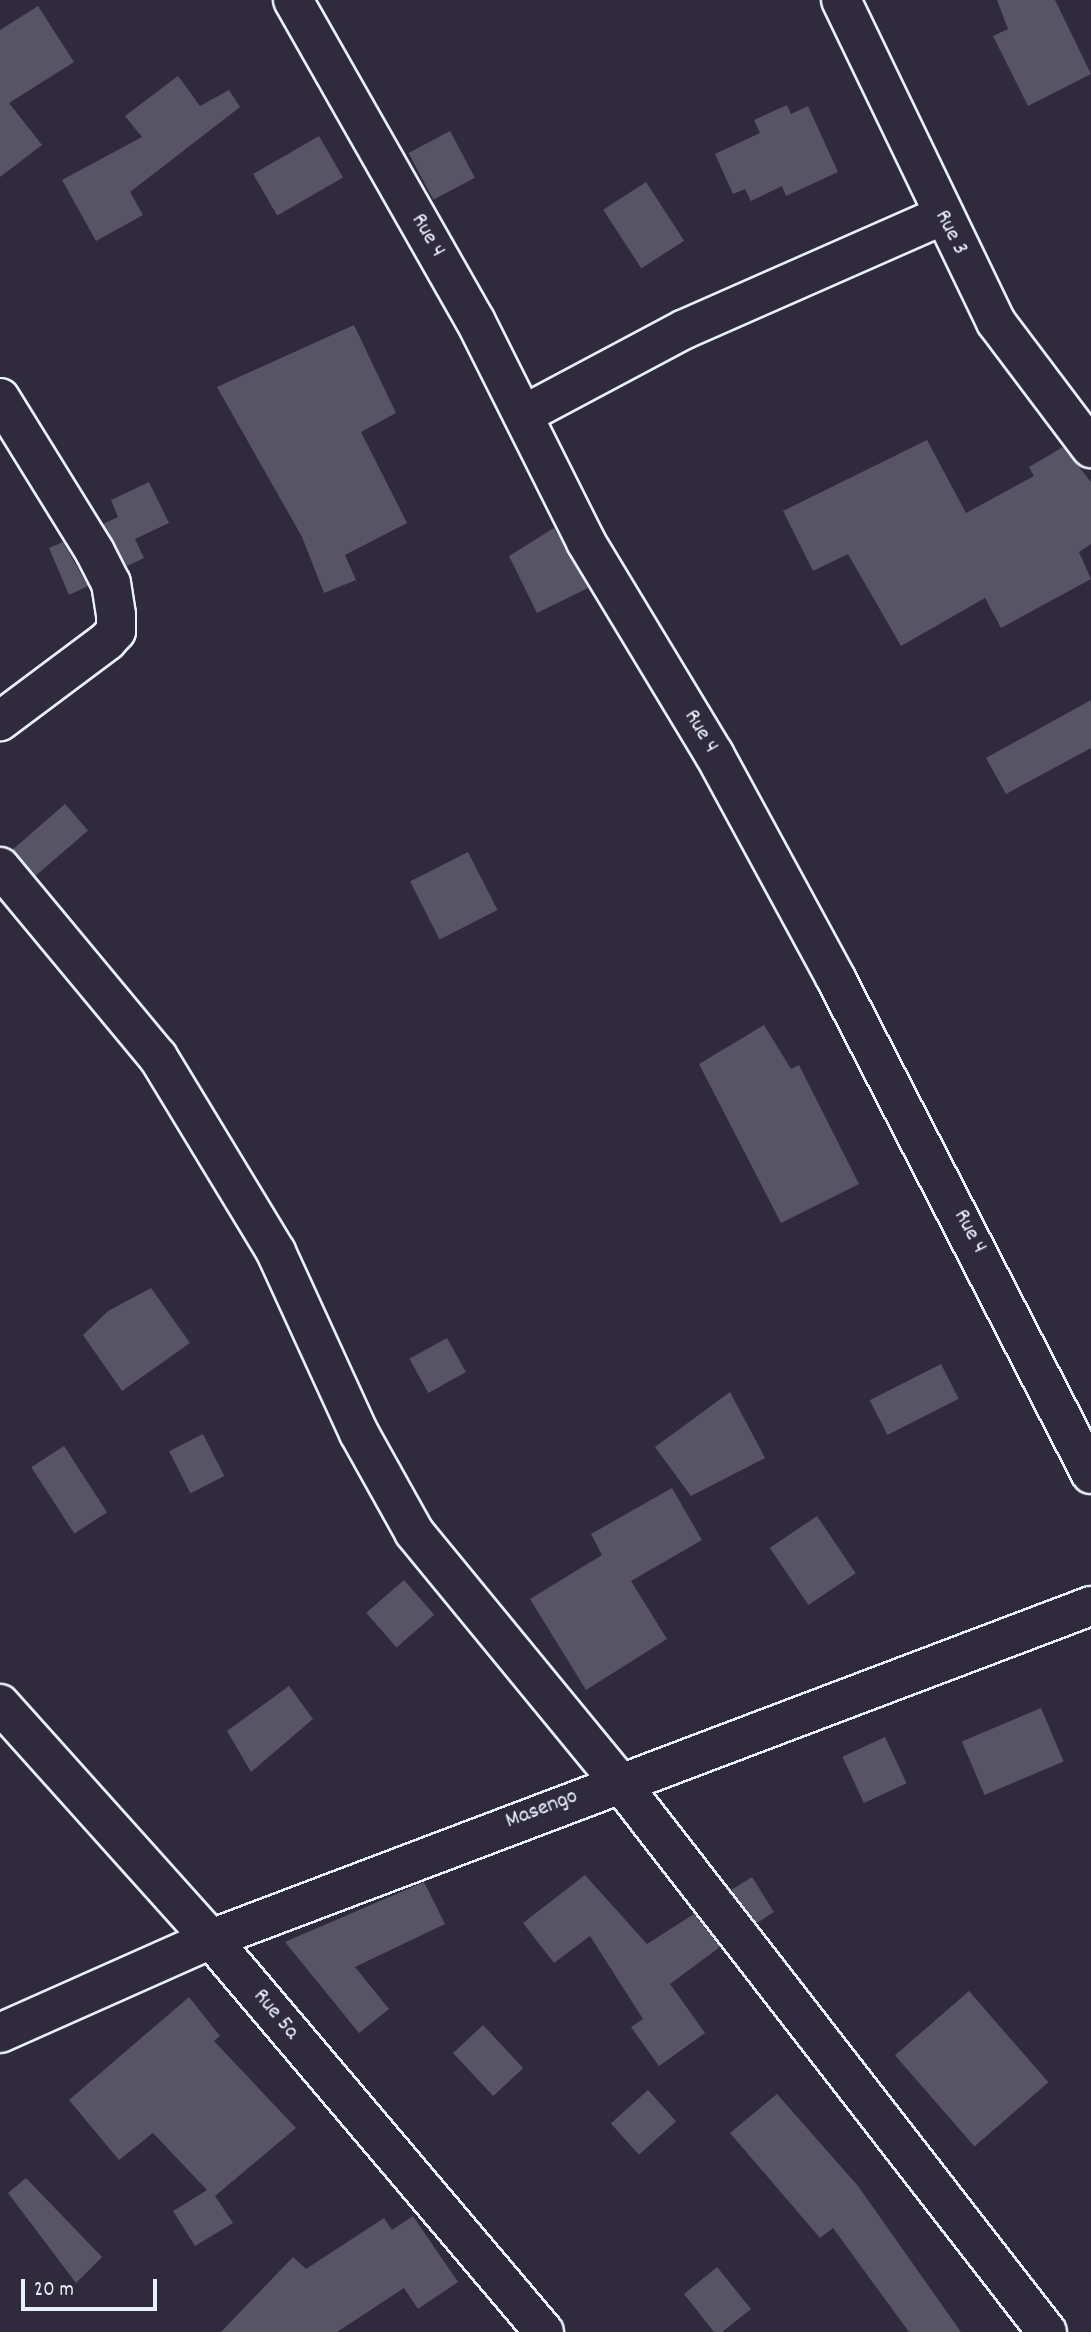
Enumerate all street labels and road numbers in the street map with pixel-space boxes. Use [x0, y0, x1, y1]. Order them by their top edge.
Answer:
street label: Rue 3 [927, 206, 973, 260]
street label: Rue 4 [404, 209, 450, 263]
street label: Rue 4 [676, 705, 724, 759]
street label: Rue 4 [946, 1205, 992, 1259]
street label: Masengo [502, 1784, 582, 1836]
street label: Rue 5a [246, 1984, 304, 2046]

